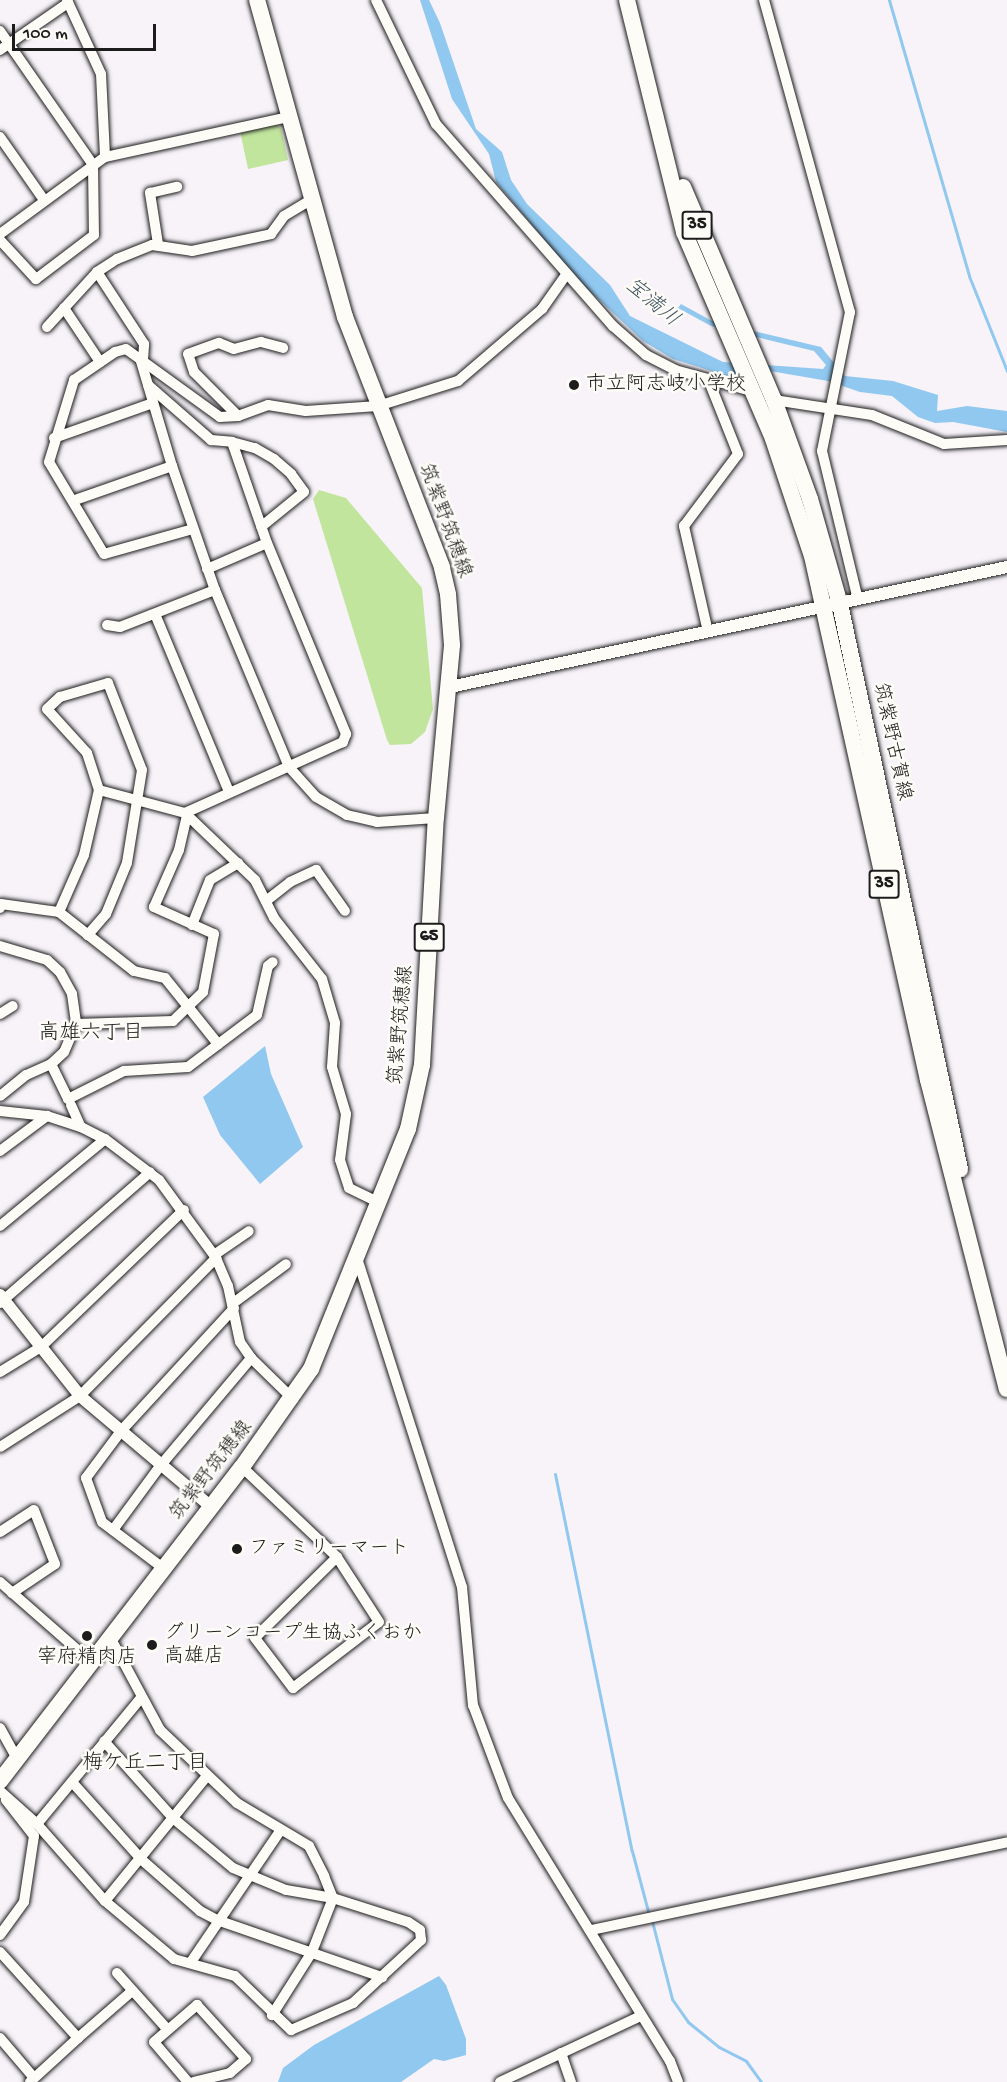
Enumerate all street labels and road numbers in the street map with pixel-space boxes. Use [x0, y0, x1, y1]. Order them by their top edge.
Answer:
road number: 35 [680, 210, 714, 240]
street label: 筑紫野筑穂線 [412, 461, 476, 581]
street label: 筑紫野古賀線 [867, 681, 915, 803]
road number: 35 [868, 869, 900, 899]
road number: 65 [412, 922, 446, 952]
street label: 筑紫野筑穂線 [385, 964, 419, 1086]
street label: 筑紫野筑穂線 [166, 1416, 258, 1526]

